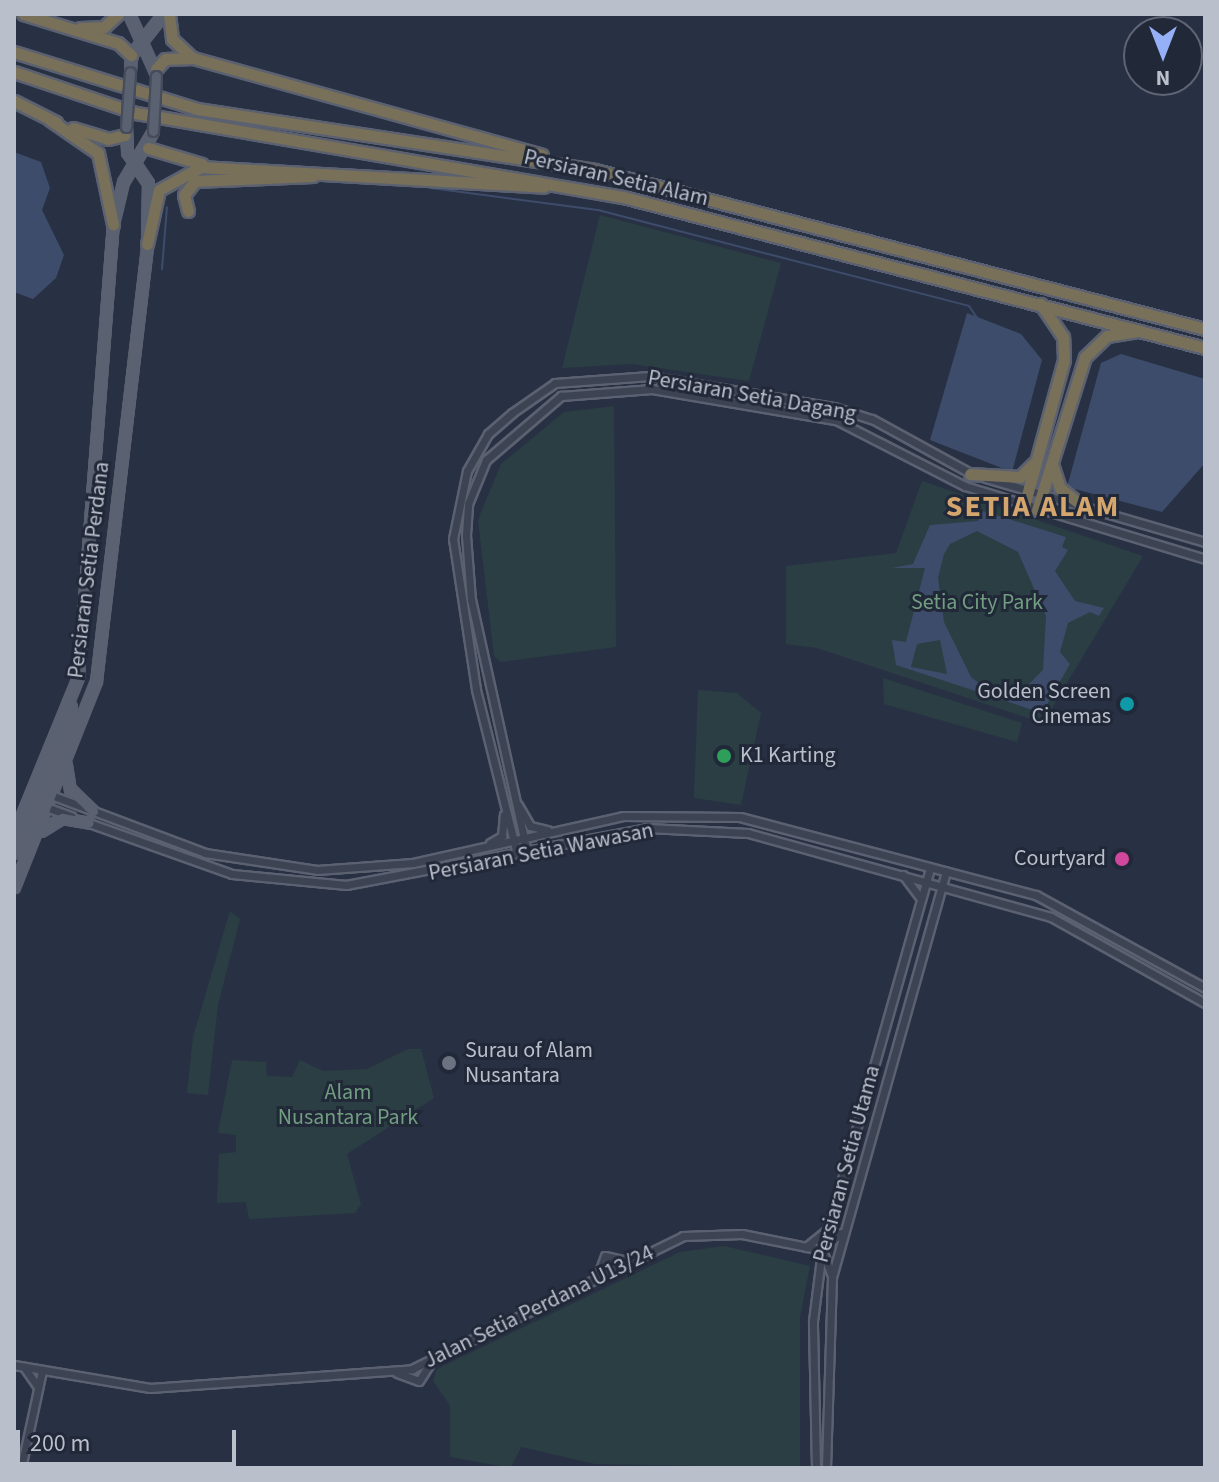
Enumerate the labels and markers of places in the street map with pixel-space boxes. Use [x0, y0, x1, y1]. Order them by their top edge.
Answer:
place label: Golden Screen Cinemas [977, 678, 1111, 730]
marker: Golden Screen Cinemas [1118, 695, 1136, 713]
place label: K1 Karting [740, 743, 836, 769]
marker: K1 Karting [715, 747, 733, 765]
place label: Courtyard [1014, 846, 1106, 872]
marker: Courtyard [1113, 850, 1131, 868]
place label: Surau of Alam Nusantara [465, 1037, 593, 1088]
marker: Surau of Alam Nusantara [440, 1054, 458, 1072]

